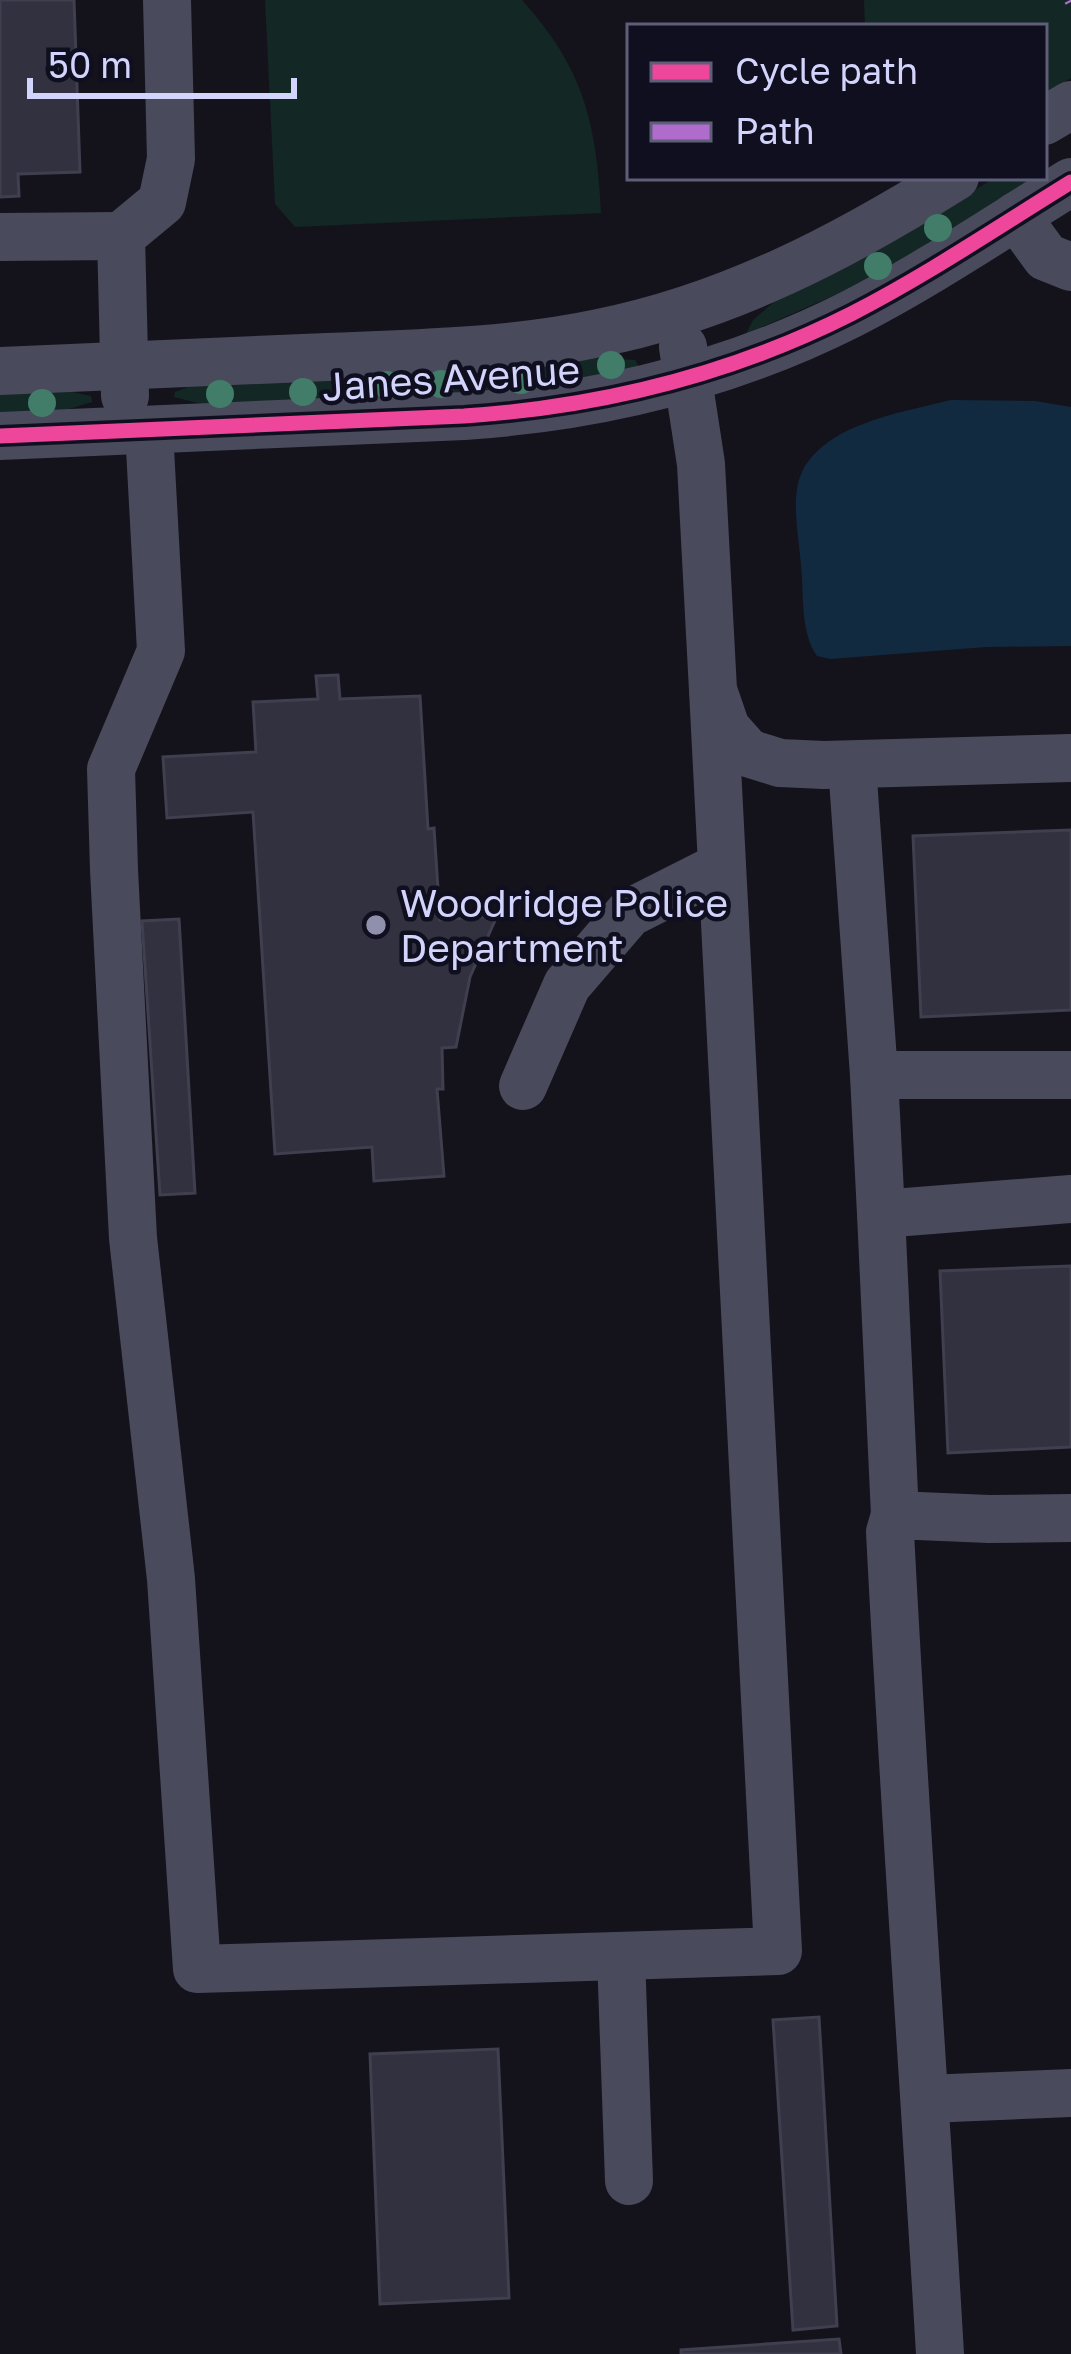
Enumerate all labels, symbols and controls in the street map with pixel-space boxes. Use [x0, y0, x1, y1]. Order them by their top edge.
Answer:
scale bar [30, 24, 294, 98]
legend [627, 24, 1047, 180]
text: 50 m [48, 43, 132, 86]
text: Cycle path [735, 49, 918, 92]
text: Path [735, 109, 815, 152]
street label: Janes Avenue [320, 345, 581, 410]
place label: Woodridge Police Department [400, 879, 728, 971]
marker: Woodridge Police Department [363, 912, 389, 938]

